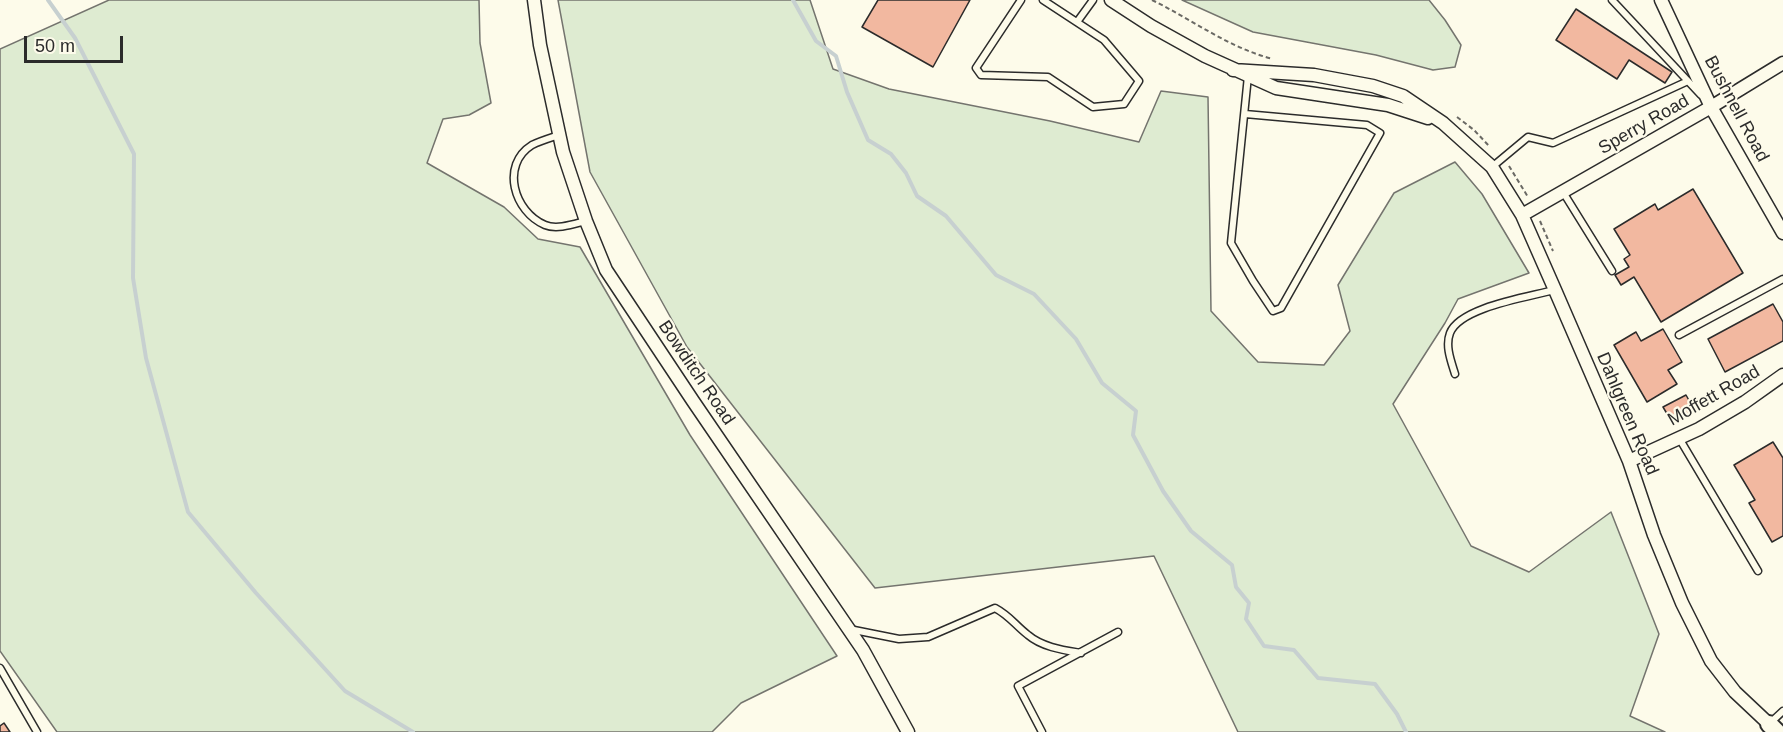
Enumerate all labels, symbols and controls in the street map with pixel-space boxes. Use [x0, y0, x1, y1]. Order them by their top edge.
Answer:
scale bar [27, 24, 126, 62]
text: 50 m [35, 36, 75, 56]
street label: Bushnell Road [1699, 52, 1773, 166]
street label: Sperry Road [1595, 90, 1693, 160]
street label: Bowditch Road [653, 317, 739, 429]
street label: Dahlgreen Road [1591, 349, 1663, 479]
street label: Moffett Road [1664, 361, 1764, 431]

